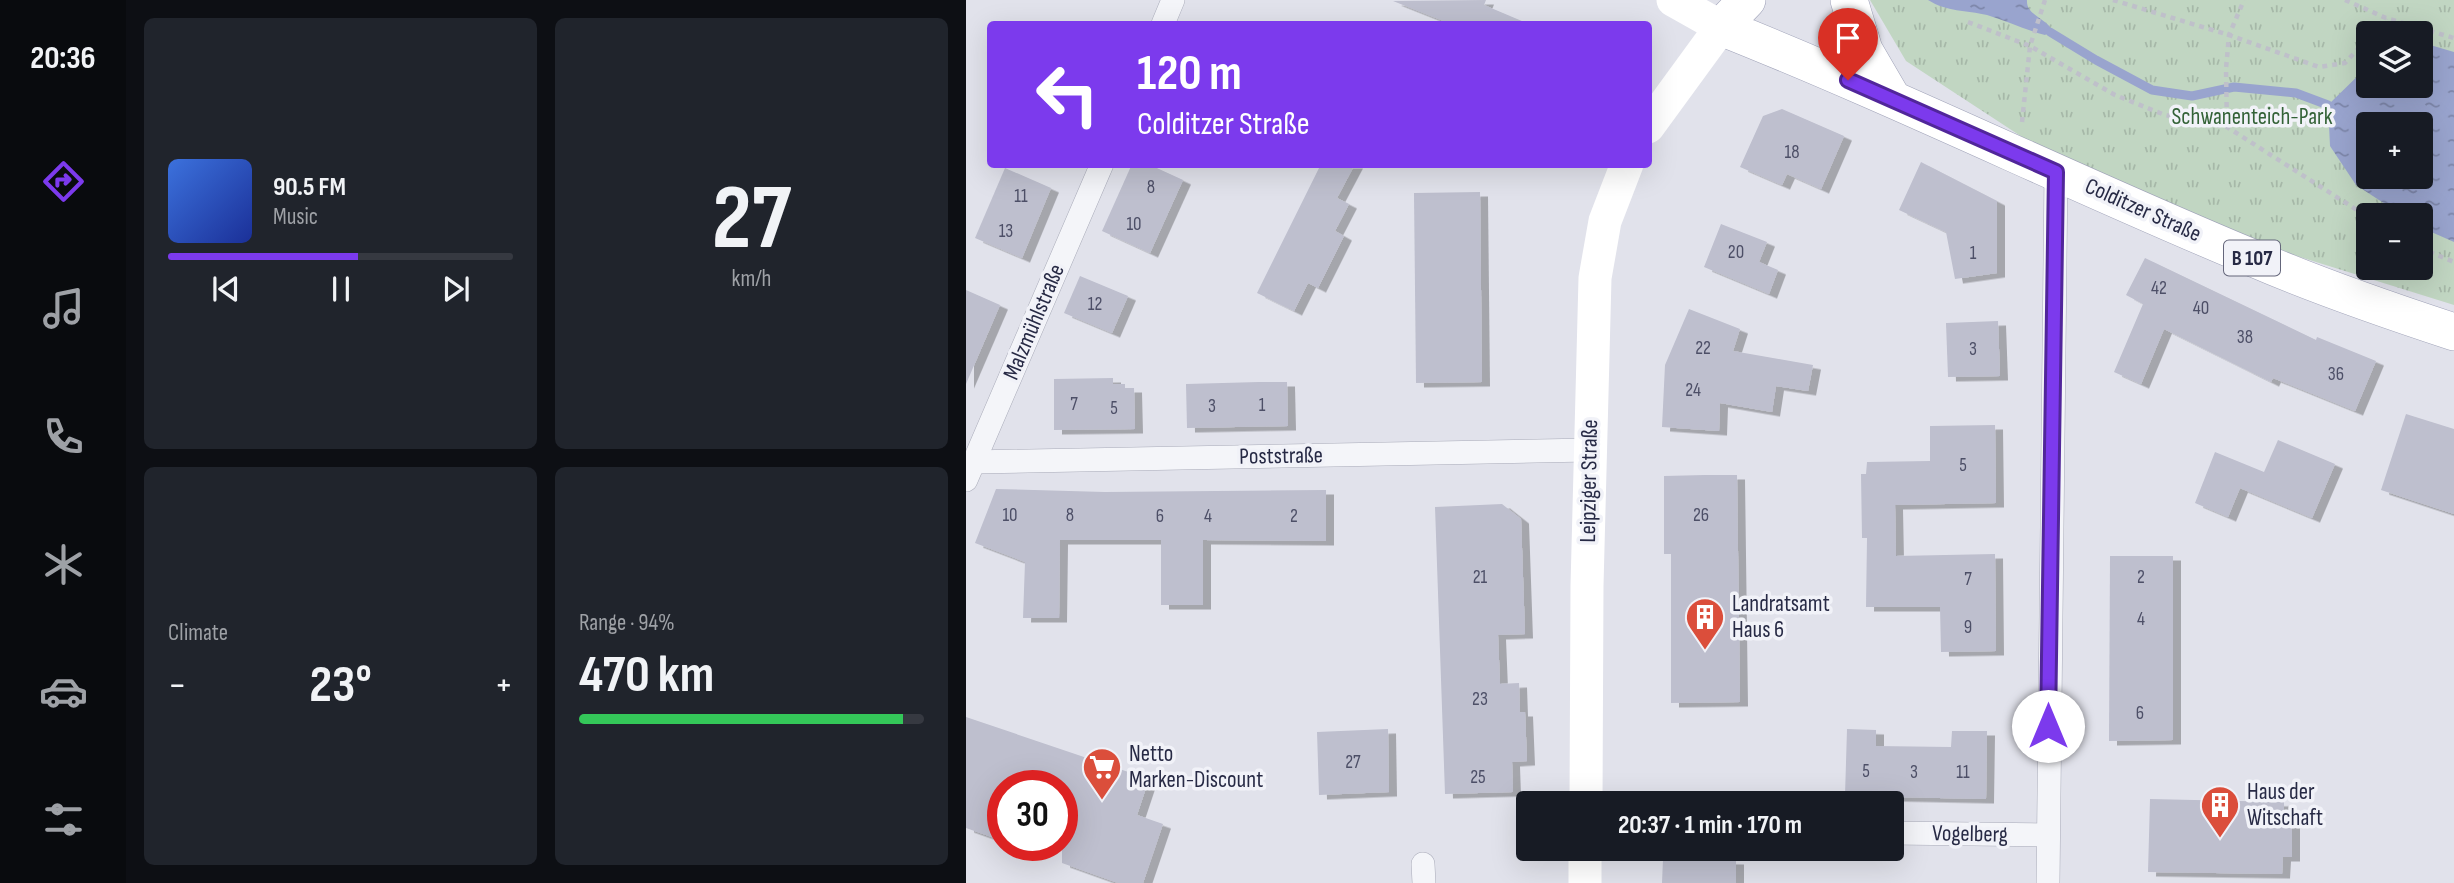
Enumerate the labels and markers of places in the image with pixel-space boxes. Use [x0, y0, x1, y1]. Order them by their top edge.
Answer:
pin [1818, 8, 1878, 80]
place label: Landratsamt Haus 6 [1732, 590, 1830, 644]
building icon: Landratsamt Haus 6 [1684, 596, 1726, 651]
place label: Netto Marken-Discount [1129, 740, 1263, 794]
supermarket icon: Netto Marken-Discount [1081, 746, 1123, 801]
place label: Haus der Witschaft [2247, 778, 2323, 832]
building icon: Haus der Witschaft [2199, 784, 2241, 839]

